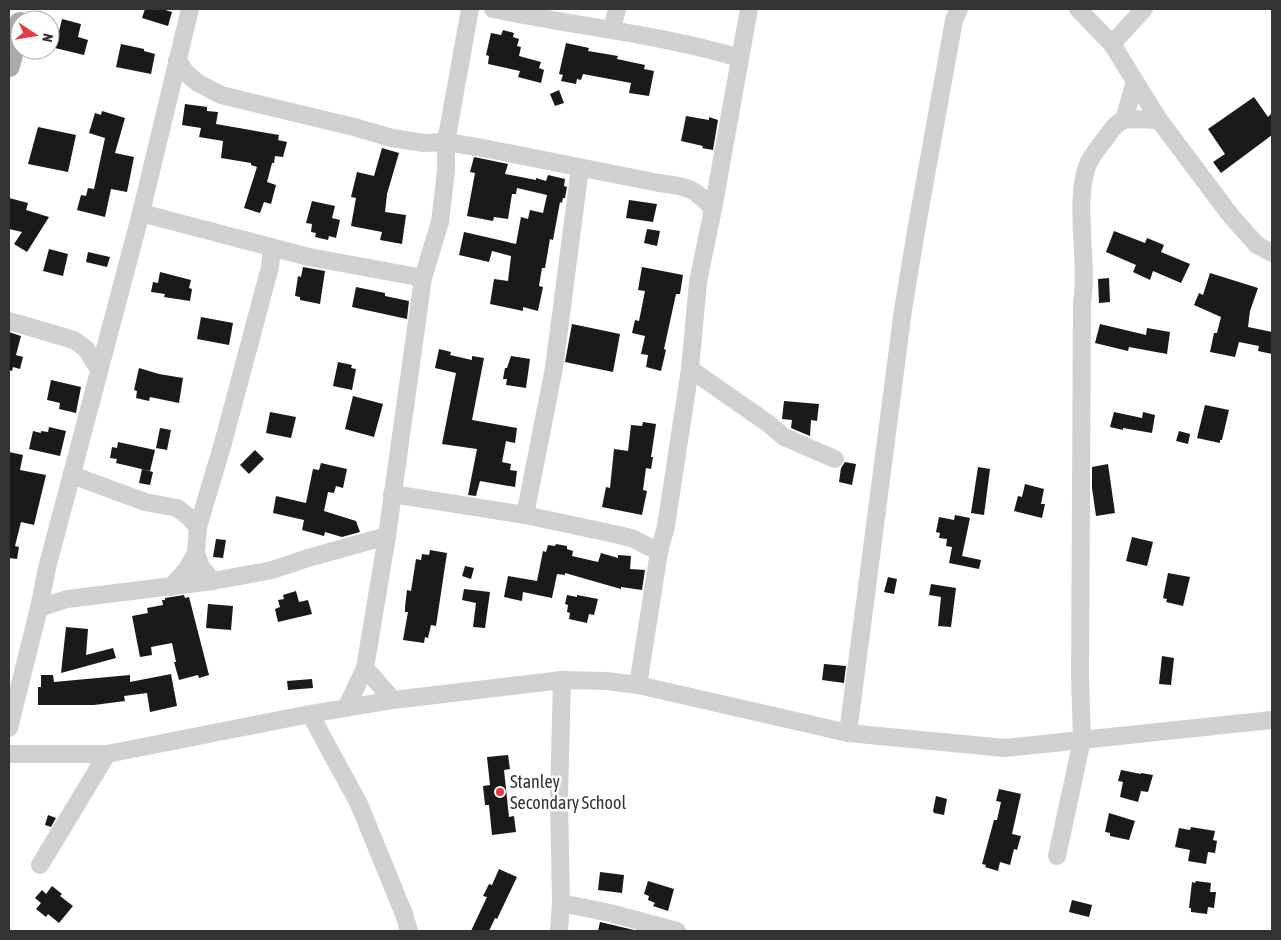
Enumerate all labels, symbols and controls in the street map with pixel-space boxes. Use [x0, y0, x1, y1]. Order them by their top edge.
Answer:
north arrow [10, 10, 60, 60]
text: N [39, 32, 56, 43]
place label: Stanley Secondary School [510, 771, 626, 813]
marker: Stanley Secondary School [494, 786, 506, 798]

